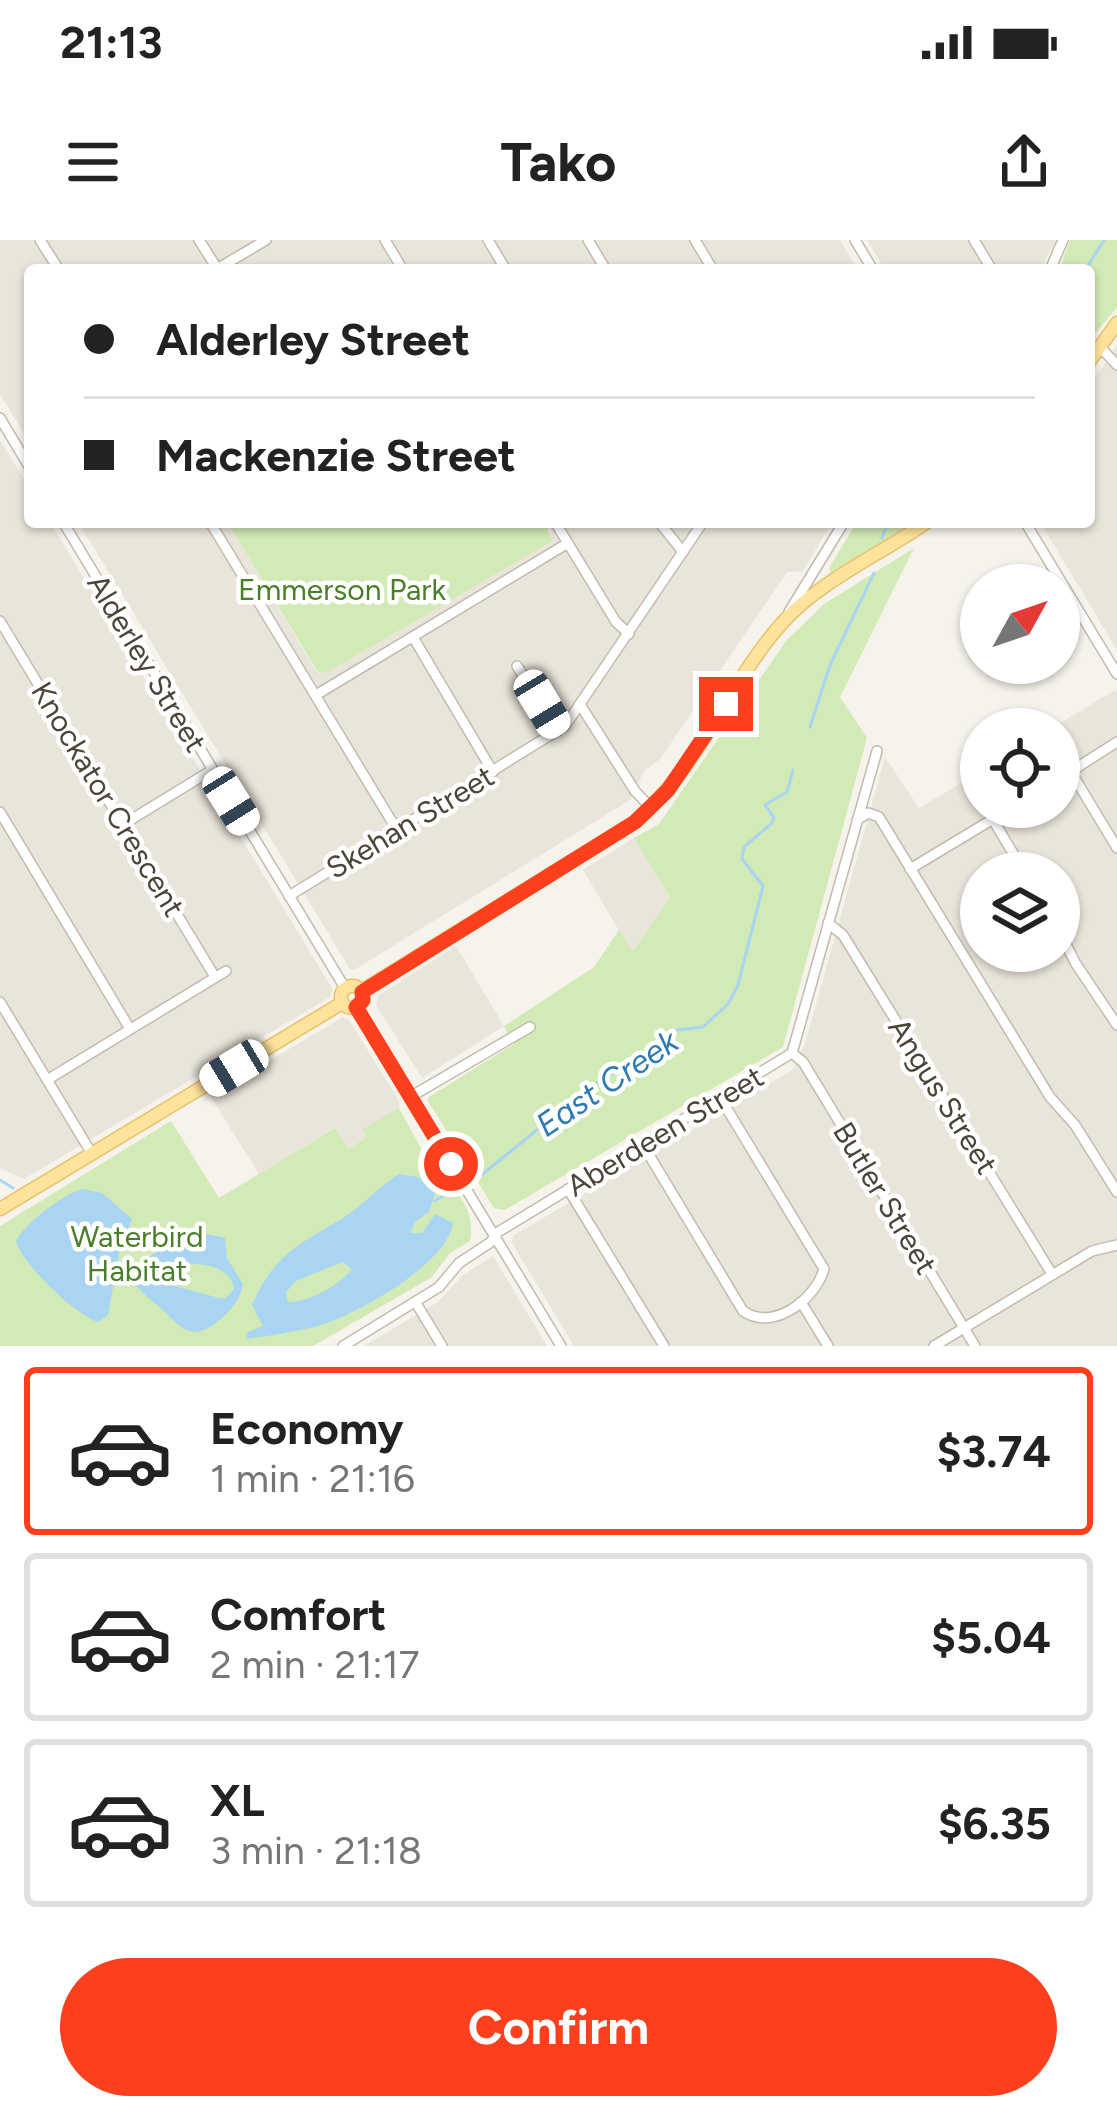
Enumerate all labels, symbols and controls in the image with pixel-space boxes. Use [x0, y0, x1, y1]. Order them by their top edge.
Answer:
text: 21:13 [60, 15, 163, 69]
icon: menu [60, 129, 126, 195]
icon: share [991, 129, 1057, 195]
text: Tako [501, 130, 616, 195]
text: Alderley Street [156, 312, 470, 366]
text: Mackenzie Street [156, 428, 516, 482]
north arrow [960, 564, 1080, 684]
map controls [960, 564, 1080, 972]
street label: Alderley Street [79, 567, 215, 759]
park label: Emmerson Park [238, 571, 446, 608]
car [508, 664, 576, 744]
street label: Knockator Crescent [23, 675, 193, 923]
route end [699, 677, 753, 731]
button: locate [960, 708, 1080, 828]
street label: Skehan Street [319, 757, 501, 887]
car [197, 761, 265, 841]
button: layers [960, 852, 1080, 972]
street label: Angus Street [880, 1011, 1006, 1181]
water label: East Creek [529, 1021, 686, 1145]
car [194, 1034, 274, 1102]
street label: Aberdeen Street [560, 1058, 770, 1204]
street label: Butler Street [825, 1115, 945, 1281]
route start [424, 1137, 478, 1191]
park label: Waterbird Habitat [71, 1218, 203, 1289]
icon: car [66, 1397, 174, 1505]
text: Economy [210, 1401, 403, 1455]
text: $3.74 [936, 1424, 1051, 1478]
text: 1 min · 21:16 [210, 1455, 415, 1502]
icon: car [66, 1583, 174, 1691]
text: Comfort [210, 1587, 386, 1641]
text: $5.04 [931, 1610, 1051, 1664]
text: 2 min · 21:17 [210, 1641, 419, 1688]
icon: car [66, 1769, 174, 1877]
text: XL [210, 1773, 265, 1827]
text: $6.35 [938, 1796, 1051, 1850]
text: 3 min · 21:18 [210, 1827, 422, 1874]
button: Confirm [60, 1958, 1057, 2096]

